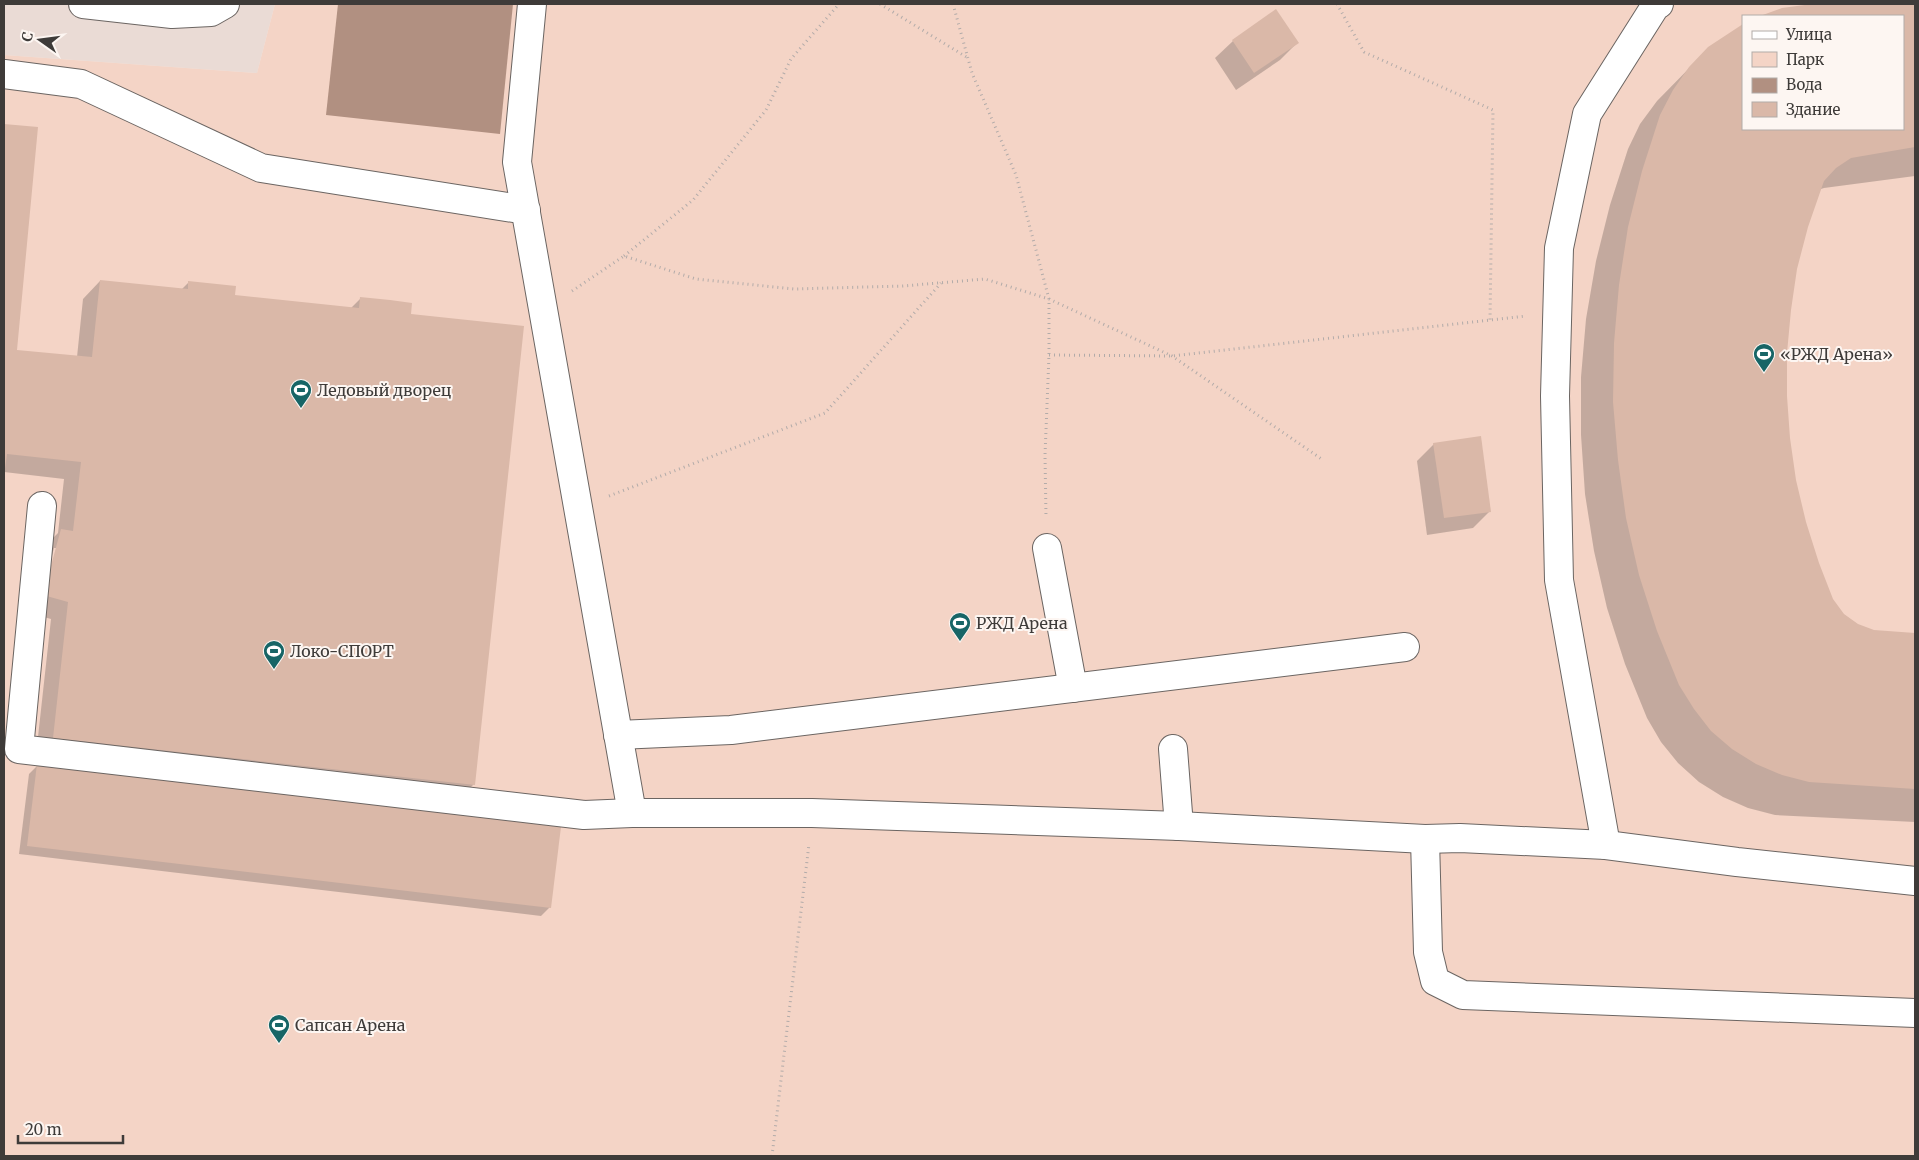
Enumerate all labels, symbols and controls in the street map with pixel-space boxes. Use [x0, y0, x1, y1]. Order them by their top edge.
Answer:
north arrow [15, 15, 65, 65]
legend [1742, 15, 1904, 130]
text: Улица [1785, 25, 1832, 44]
text: С [18, 30, 37, 44]
text: Парк [1786, 50, 1825, 69]
text: Вода [1786, 75, 1822, 94]
text: Здание [1786, 100, 1840, 119]
sports icon: «РЖД Арена» [1752, 342, 1776, 373]
place label: «РЖД Арена» [1780, 344, 1893, 364]
sports icon: Ледовый дворец [289, 378, 313, 409]
place label: Ледовый дворец [317, 380, 452, 400]
sports icon: РЖД Арена [948, 611, 972, 642]
place label: РЖД Арена [976, 613, 1068, 633]
sports icon: Локо-СПОРТ [262, 639, 286, 670]
place label: Локо-СПОРТ [290, 641, 394, 661]
sports icon: Сапсан Арена [267, 1013, 291, 1044]
place label: Сапсан Арена [295, 1015, 406, 1035]
scale bar [18, 1112, 122, 1144]
text: 20 m [25, 1120, 62, 1139]

